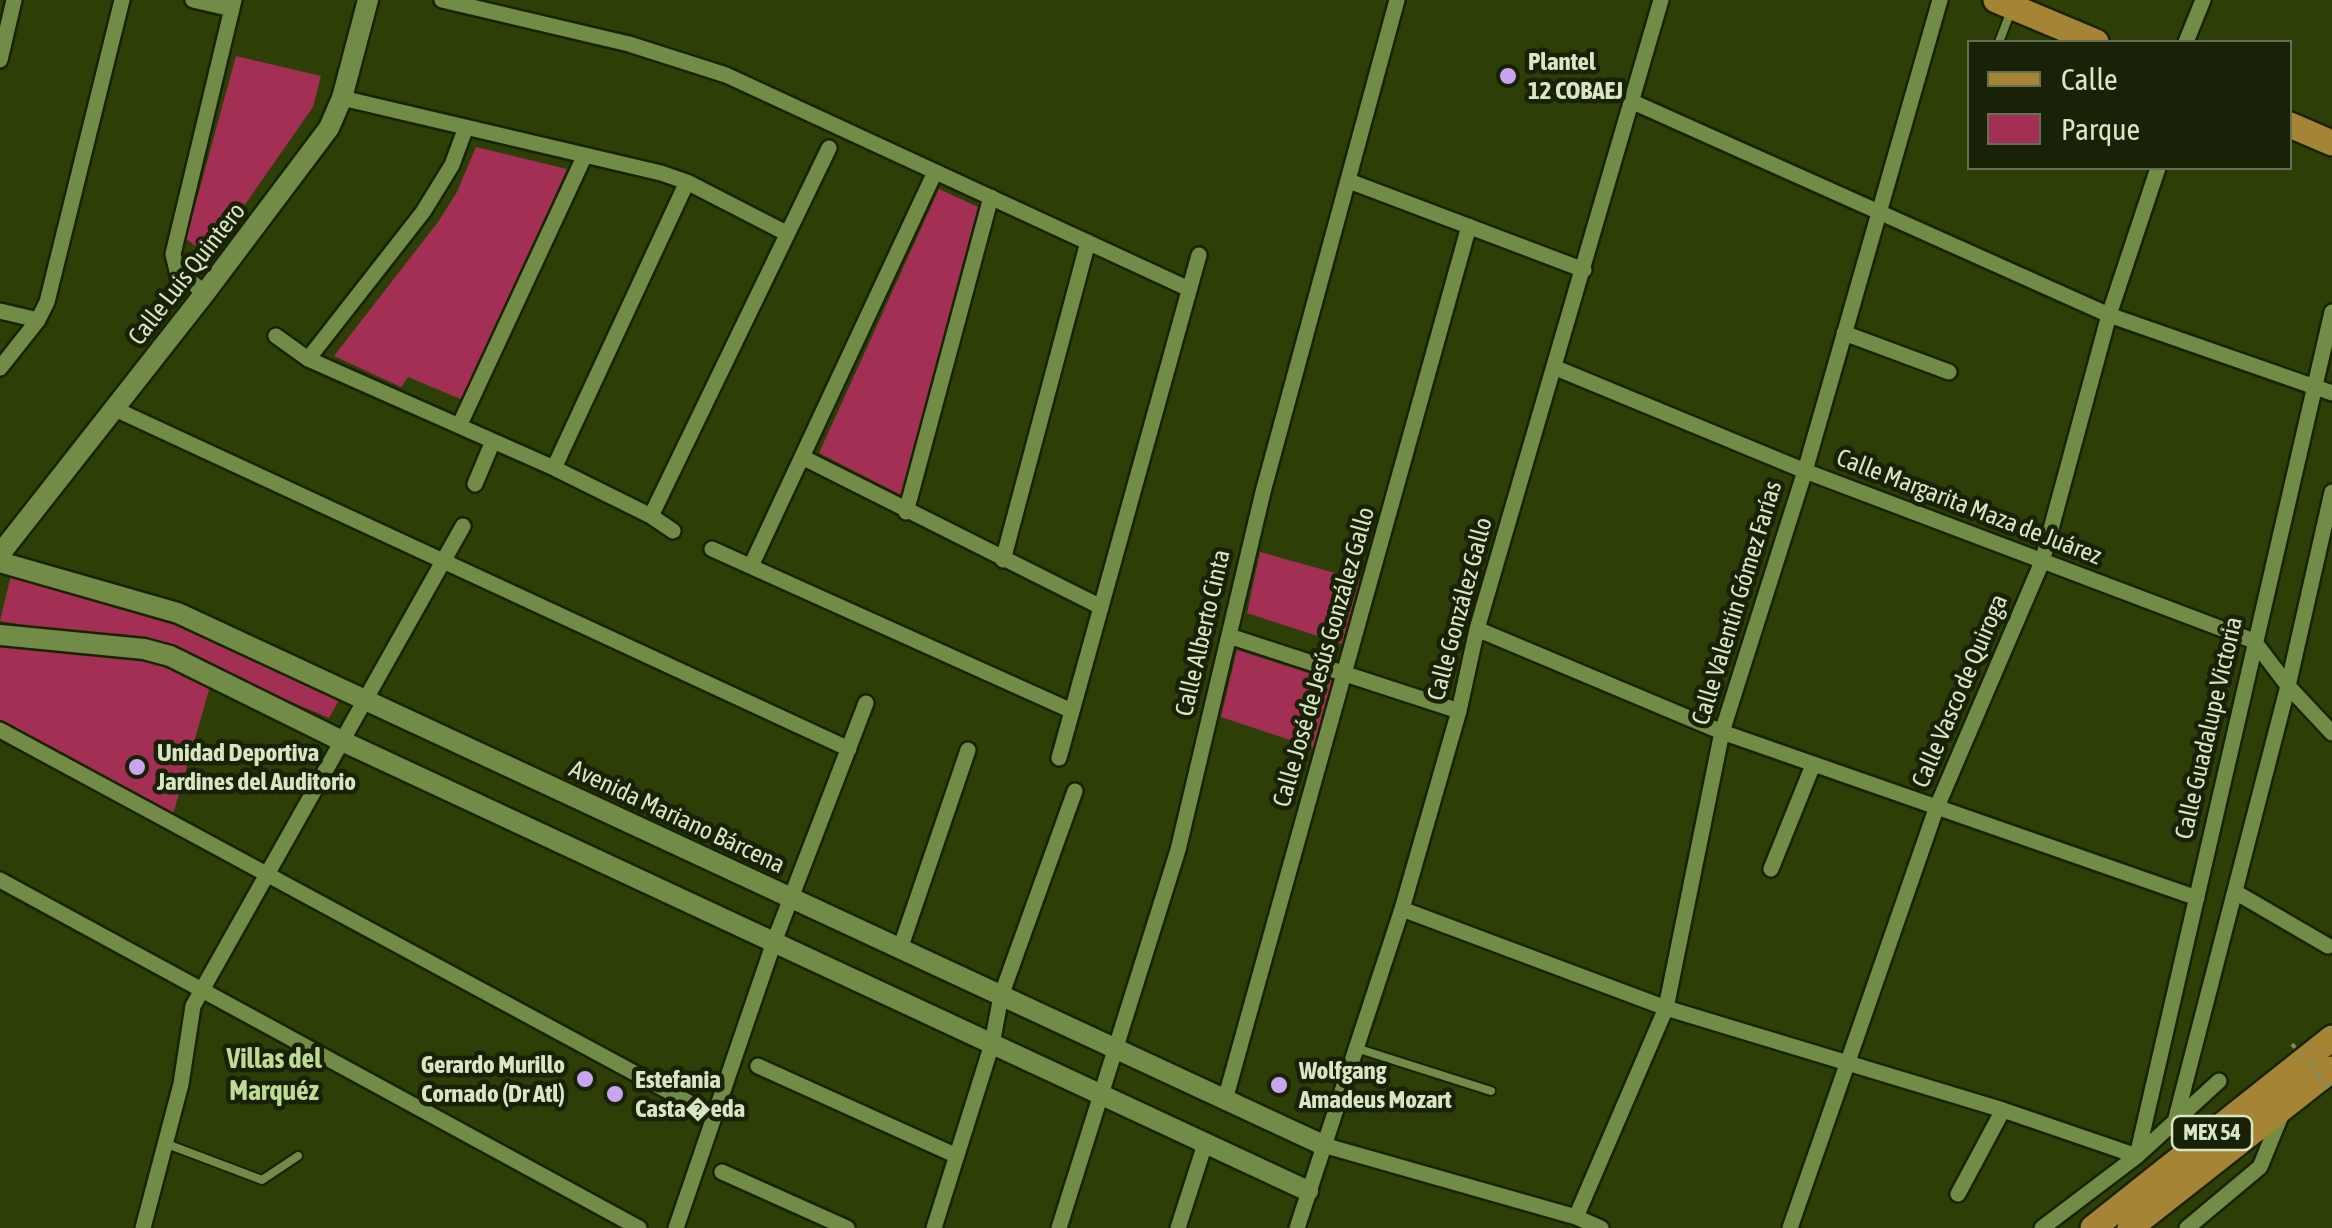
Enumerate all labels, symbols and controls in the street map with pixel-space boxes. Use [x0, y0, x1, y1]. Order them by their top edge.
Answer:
legend [1967, 40, 2292, 170]
place label: Plantel 12 COBAEJ [1528, 47, 1623, 106]
text: Calle [2061, 62, 2118, 96]
marker: Plantel 12 COBAEJ [1497, 65, 1519, 87]
text: Parque [2061, 112, 2140, 146]
street label: Calle Luis Quintero [122, 197, 252, 351]
street label: Calle Margarita Maza de Juárez [1832, 443, 2106, 571]
street label: Calle Valentín Gómez Farías [1686, 477, 1788, 729]
street label: Calle José de Jesús González Gallo [1267, 504, 1381, 810]
street label: Calle González Gallo [1421, 514, 1499, 704]
street label: Calle Alberto Cinta [1169, 547, 1237, 719]
street label: Calle Vasco de Quiroga [1906, 590, 2014, 792]
street label: Calle Guadalupe Victoria [2169, 614, 2249, 842]
place label: Unidad Deportiva Jardines del Auditorio [157, 738, 356, 797]
street label: Avenida Mariano Bárcena [565, 754, 789, 880]
marker: Unidad Deportiva Jardines del Auditorio [126, 756, 148, 778]
district label: Villas del Marquéz [226, 1042, 322, 1108]
place label: Gerardo Murillo Cornado (Dr Atl) [421, 1050, 565, 1109]
place label: Wolfgang Amadeus Mozart [1299, 1056, 1452, 1115]
place label: Estefania Casta�eda [635, 1065, 745, 1124]
marker: Gerardo Murillo Cornado (Dr Atl) [574, 1068, 596, 1090]
marker: Wolfgang Amadeus Mozart [1268, 1074, 1290, 1096]
marker: Estefania Casta�eda [604, 1083, 626, 1105]
road number: MEX 54 [2172, 1116, 2252, 1150]

